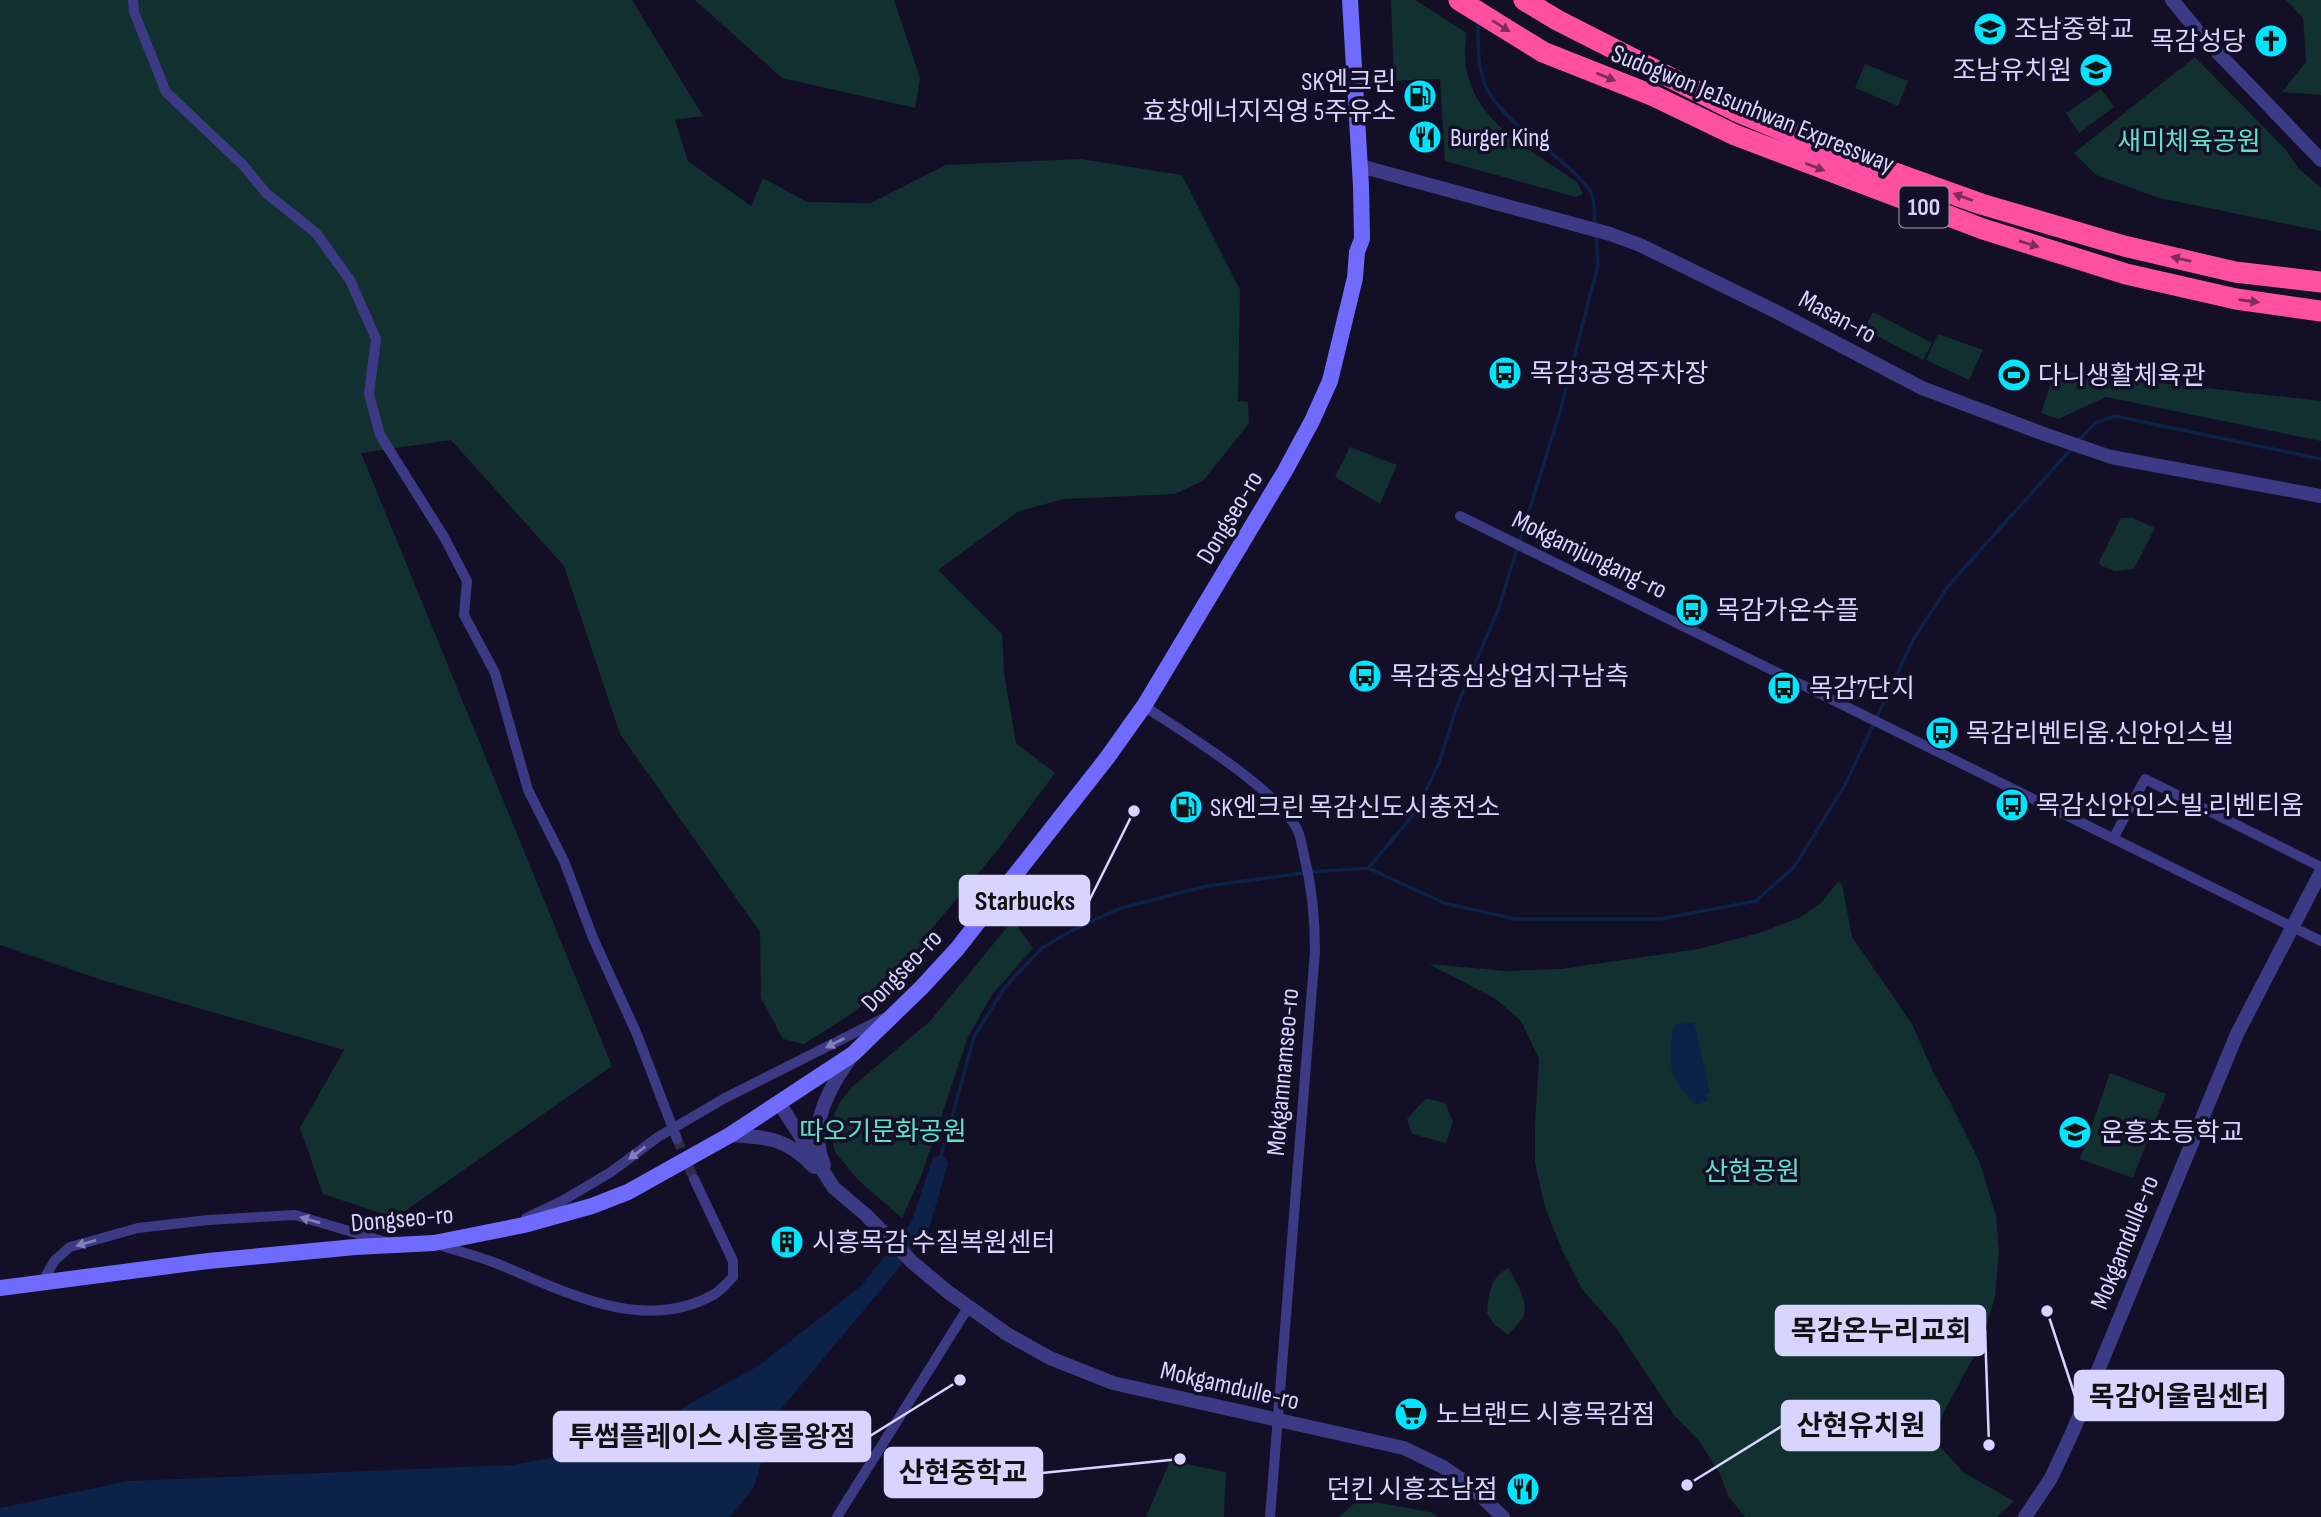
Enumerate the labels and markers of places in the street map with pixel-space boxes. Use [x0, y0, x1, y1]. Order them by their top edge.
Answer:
school or university icon: 조남중학교 [1971, 10, 2009, 48]
place label: 조남중학교 [2014, 15, 2134, 46]
church icon: 목감성당 [2252, 22, 2290, 60]
place label: 목감성당 [2150, 27, 2246, 58]
school or university icon: 조남유치원 [2077, 51, 2115, 89]
place label: 조남유치원 [1952, 56, 2072, 87]
place label: SK엔크린 효창에너지직영 5주유소 [1142, 67, 1396, 128]
fuel station icon: SK엔크린 효창에너지직영 5주유소 [1401, 77, 1439, 115]
restaurant icon: Burger King [1406, 118, 1444, 156]
place label: Burger King [1450, 123, 1550, 154]
bus stop icon: 목감3공영주차장 [1486, 354, 1524, 392]
sports icon: 다니생활체육관 [1995, 356, 2033, 394]
place label: 목감3공영주차장 [1530, 359, 1708, 390]
place label: 다니생활체육관 [2038, 361, 2206, 392]
bus stop icon: 목감가온수플 [1673, 591, 1711, 629]
place label: 목감가온수플 [1716, 596, 1860, 627]
bus stop icon: 목감중심상업지구남측 [1346, 657, 1384, 695]
place label: 목감중심상업지구남측 [1390, 662, 1629, 693]
bus stop icon: 목감7단지 [1765, 669, 1803, 707]
place label: 목감7단지 [1809, 674, 1915, 705]
bus stop icon: 목감리벤티움.신안인스빌 [1923, 714, 1961, 752]
place label: 목감리벤티움.신안인스빌 [1966, 719, 2234, 750]
bus stop icon: 목감신안인스빌.리벤티움 [1993, 786, 2031, 824]
fuel station icon: SK엔크린 목감신도시충전소 [1167, 788, 1205, 826]
place label: 목감신안인스빌.리벤티움 [2036, 791, 2304, 822]
place label: SK엔크린 목감신도시충전소 [1210, 793, 1500, 824]
callout: Starbucks [960, 876, 1089, 925]
school or university icon: 운흥초등학교 [2056, 1113, 2094, 1151]
place label: 운흥초등학교 [2100, 1118, 2244, 1149]
building icon: 시흥목감 수질복원센터 [768, 1223, 806, 1261]
place label: 시흥목감 수질복원센터 [812, 1228, 1055, 1259]
callout: 목감온누리교회 [1776, 1306, 1985, 1355]
callout: 목감어울림센터 [2075, 1371, 2283, 1420]
supermarket icon: 노브랜드 시흥목감점 [1392, 1395, 1430, 1433]
place label: 노브랜드 시흥목감점 [1436, 1400, 1655, 1431]
callout: 산현유치원 [1782, 1401, 1939, 1450]
callout: 투썸플레이스 시흥물왕점 [554, 1412, 870, 1461]
callout: 산현중학교 [885, 1448, 1042, 1497]
restaurant icon: 던킨 시흥조남점 [1504, 1470, 1542, 1508]
place label: 던킨 시흥조남점 [1326, 1475, 1498, 1506]

